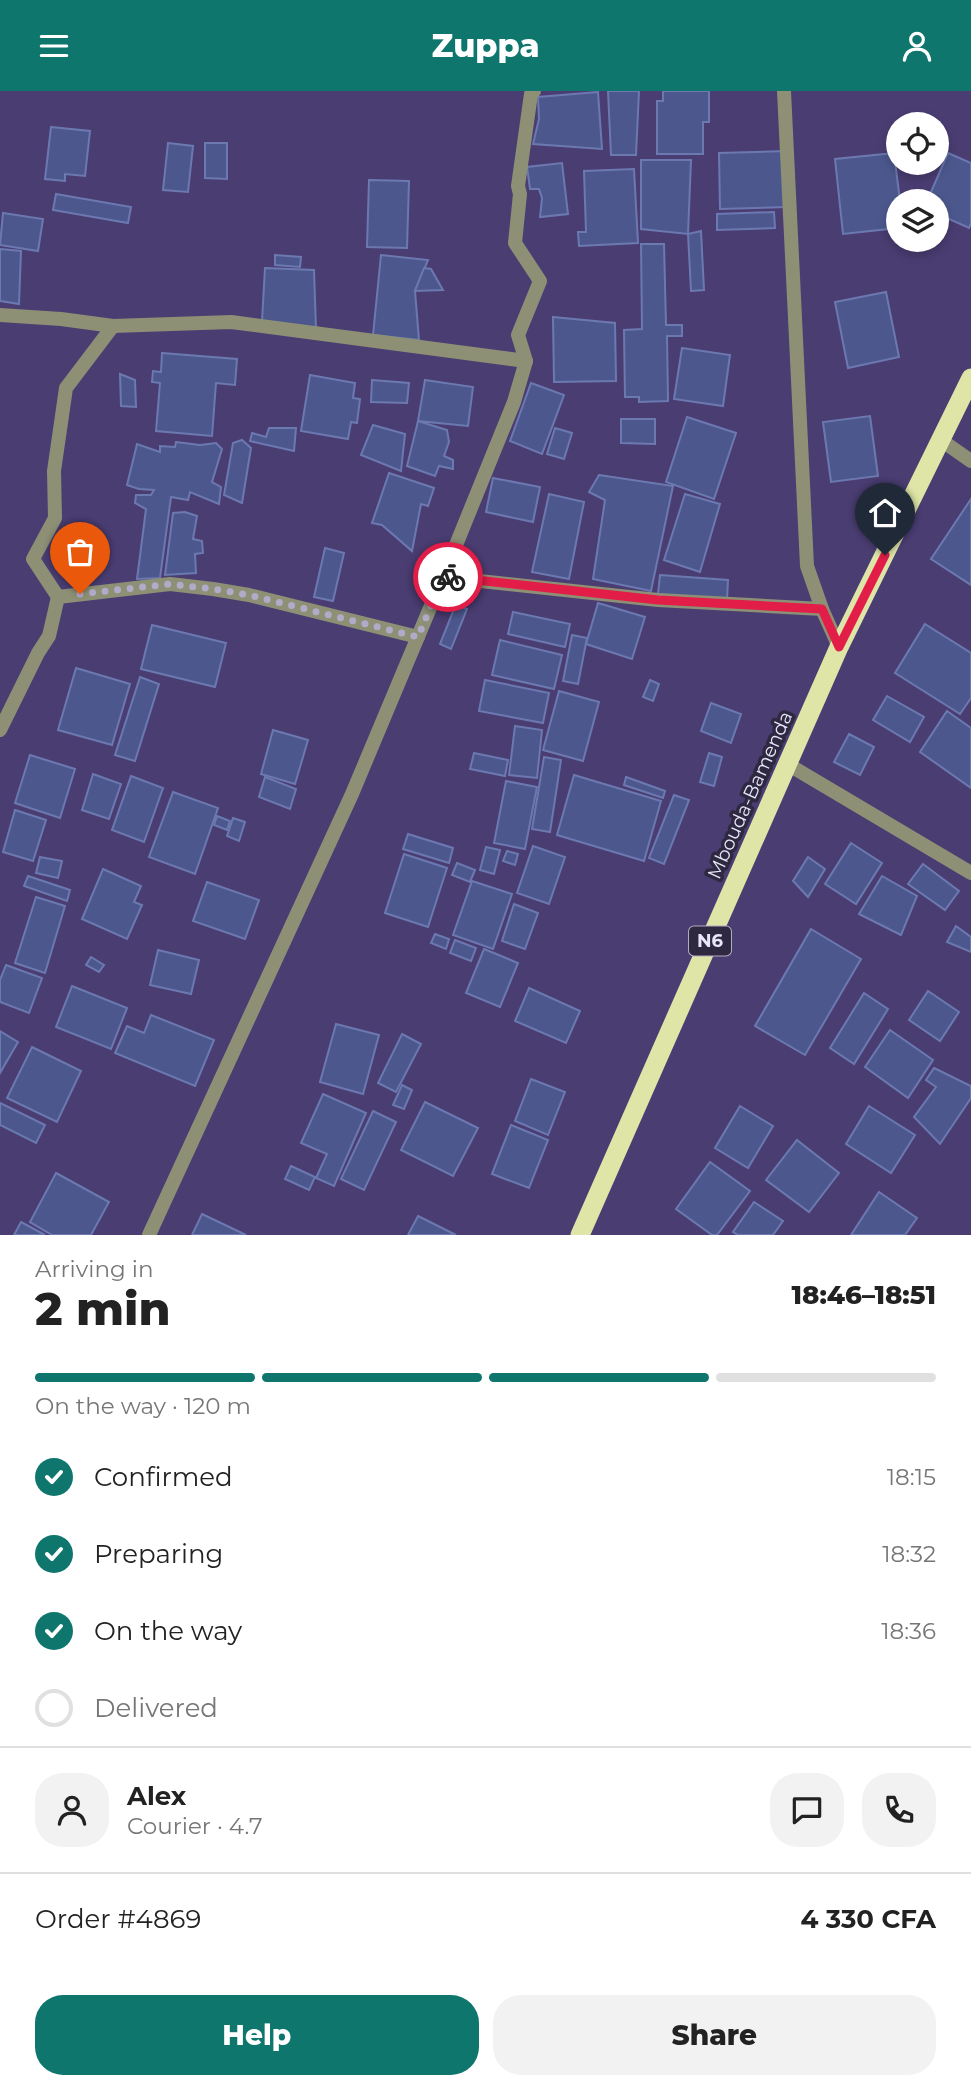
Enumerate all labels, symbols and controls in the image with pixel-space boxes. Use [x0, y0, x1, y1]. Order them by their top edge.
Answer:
text: Zuppa [431, 26, 540, 65]
icon: menu [35, 27, 73, 65]
icon: person [898, 27, 936, 65]
map controls [886, 112, 949, 252]
button: locate [886, 112, 949, 175]
button: layers [886, 189, 949, 252]
pin [855, 483, 915, 555]
icon: home [866, 494, 904, 532]
pin [50, 522, 110, 594]
icon: bag [61, 533, 99, 571]
courier [413, 542, 483, 612]
icon: bike [429, 558, 467, 596]
street label: Mbouda-Bamenda [703, 708, 797, 882]
road number: N6 [689, 927, 731, 955]
text: Arriving in [35, 1255, 154, 1283]
text: 18:46–18:51 [792, 1279, 936, 1311]
text: 2 min [35, 1280, 170, 1337]
text: On the way · 120 m [35, 1392, 251, 1420]
icon: check [35, 1458, 73, 1496]
text: Confirmed [94, 1461, 233, 1493]
text: 18:15 [887, 1463, 936, 1491]
icon: check [35, 1535, 73, 1573]
text: Preparing [94, 1538, 223, 1570]
text: 18:32 [882, 1540, 936, 1568]
icon: check [35, 1612, 73, 1650]
text: On the way [94, 1615, 242, 1647]
text: 18:36 [881, 1617, 936, 1645]
text: Delivered [94, 1692, 218, 1724]
button: person [35, 1773, 109, 1847]
button: chat [770, 1773, 844, 1847]
button: phone [862, 1773, 936, 1847]
text: Alex [127, 1780, 186, 1812]
text: Courier · 4.7 [127, 1812, 263, 1840]
text: Order #4869 [35, 1903, 201, 1935]
text: 4 330 CFA [800, 1903, 936, 1935]
button: Help [35, 1995, 479, 2075]
button: Share [493, 1995, 936, 2075]

